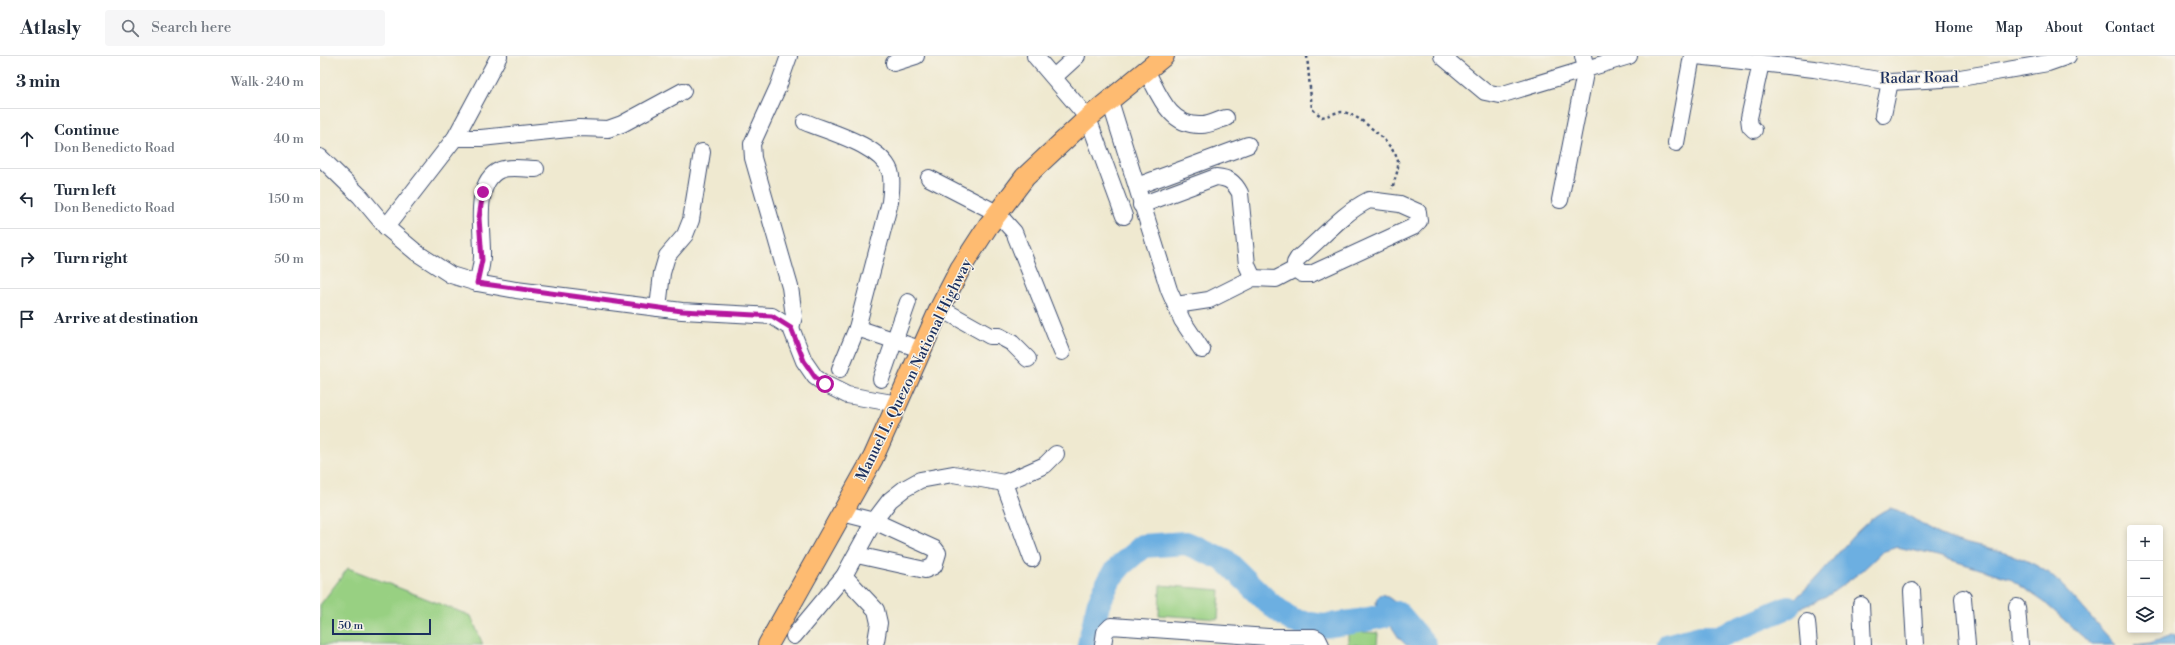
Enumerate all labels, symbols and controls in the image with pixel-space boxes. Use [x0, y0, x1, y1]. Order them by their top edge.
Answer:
search box [105, 10, 385, 46]
text: Atlasly [20, 16, 81, 40]
icon: search [119, 17, 141, 39]
text: Search here [151, 18, 231, 37]
text: Home [1935, 19, 1973, 37]
text: Map [1995, 19, 2023, 37]
text: About [2045, 19, 2083, 37]
text: Contact [2105, 19, 2155, 37]
street label: Radar Road [1879, 68, 1959, 88]
text: 3 min [16, 71, 60, 93]
text: Walk · 240 m [230, 74, 304, 90]
text: Continue [54, 121, 119, 140]
icon: ahead [16, 128, 38, 150]
text: 40 m [274, 131, 304, 147]
text: Don Benedicto Road [54, 140, 175, 156]
text: Turn left [54, 181, 116, 200]
route end [474, 183, 492, 201]
icon: left [16, 188, 38, 210]
text: 150 m [269, 191, 304, 207]
text: Don Benedicto Road [54, 200, 175, 216]
icon: right [16, 248, 38, 270]
text: Turn right [54, 249, 128, 268]
text: 50 m [274, 251, 304, 267]
street label: Manuel L. Quezon National Highway [852, 255, 977, 484]
icon: arrive [16, 308, 38, 330]
text: Arrive at destination [54, 309, 198, 328]
route start [816, 375, 834, 393]
map controls [2127, 525, 2163, 633]
button: + [2127, 525, 2163, 561]
button: − [2127, 561, 2163, 597]
button: layers [2127, 597, 2163, 633]
scale bar [332, 617, 431, 636]
text: 50 m [338, 619, 363, 633]

